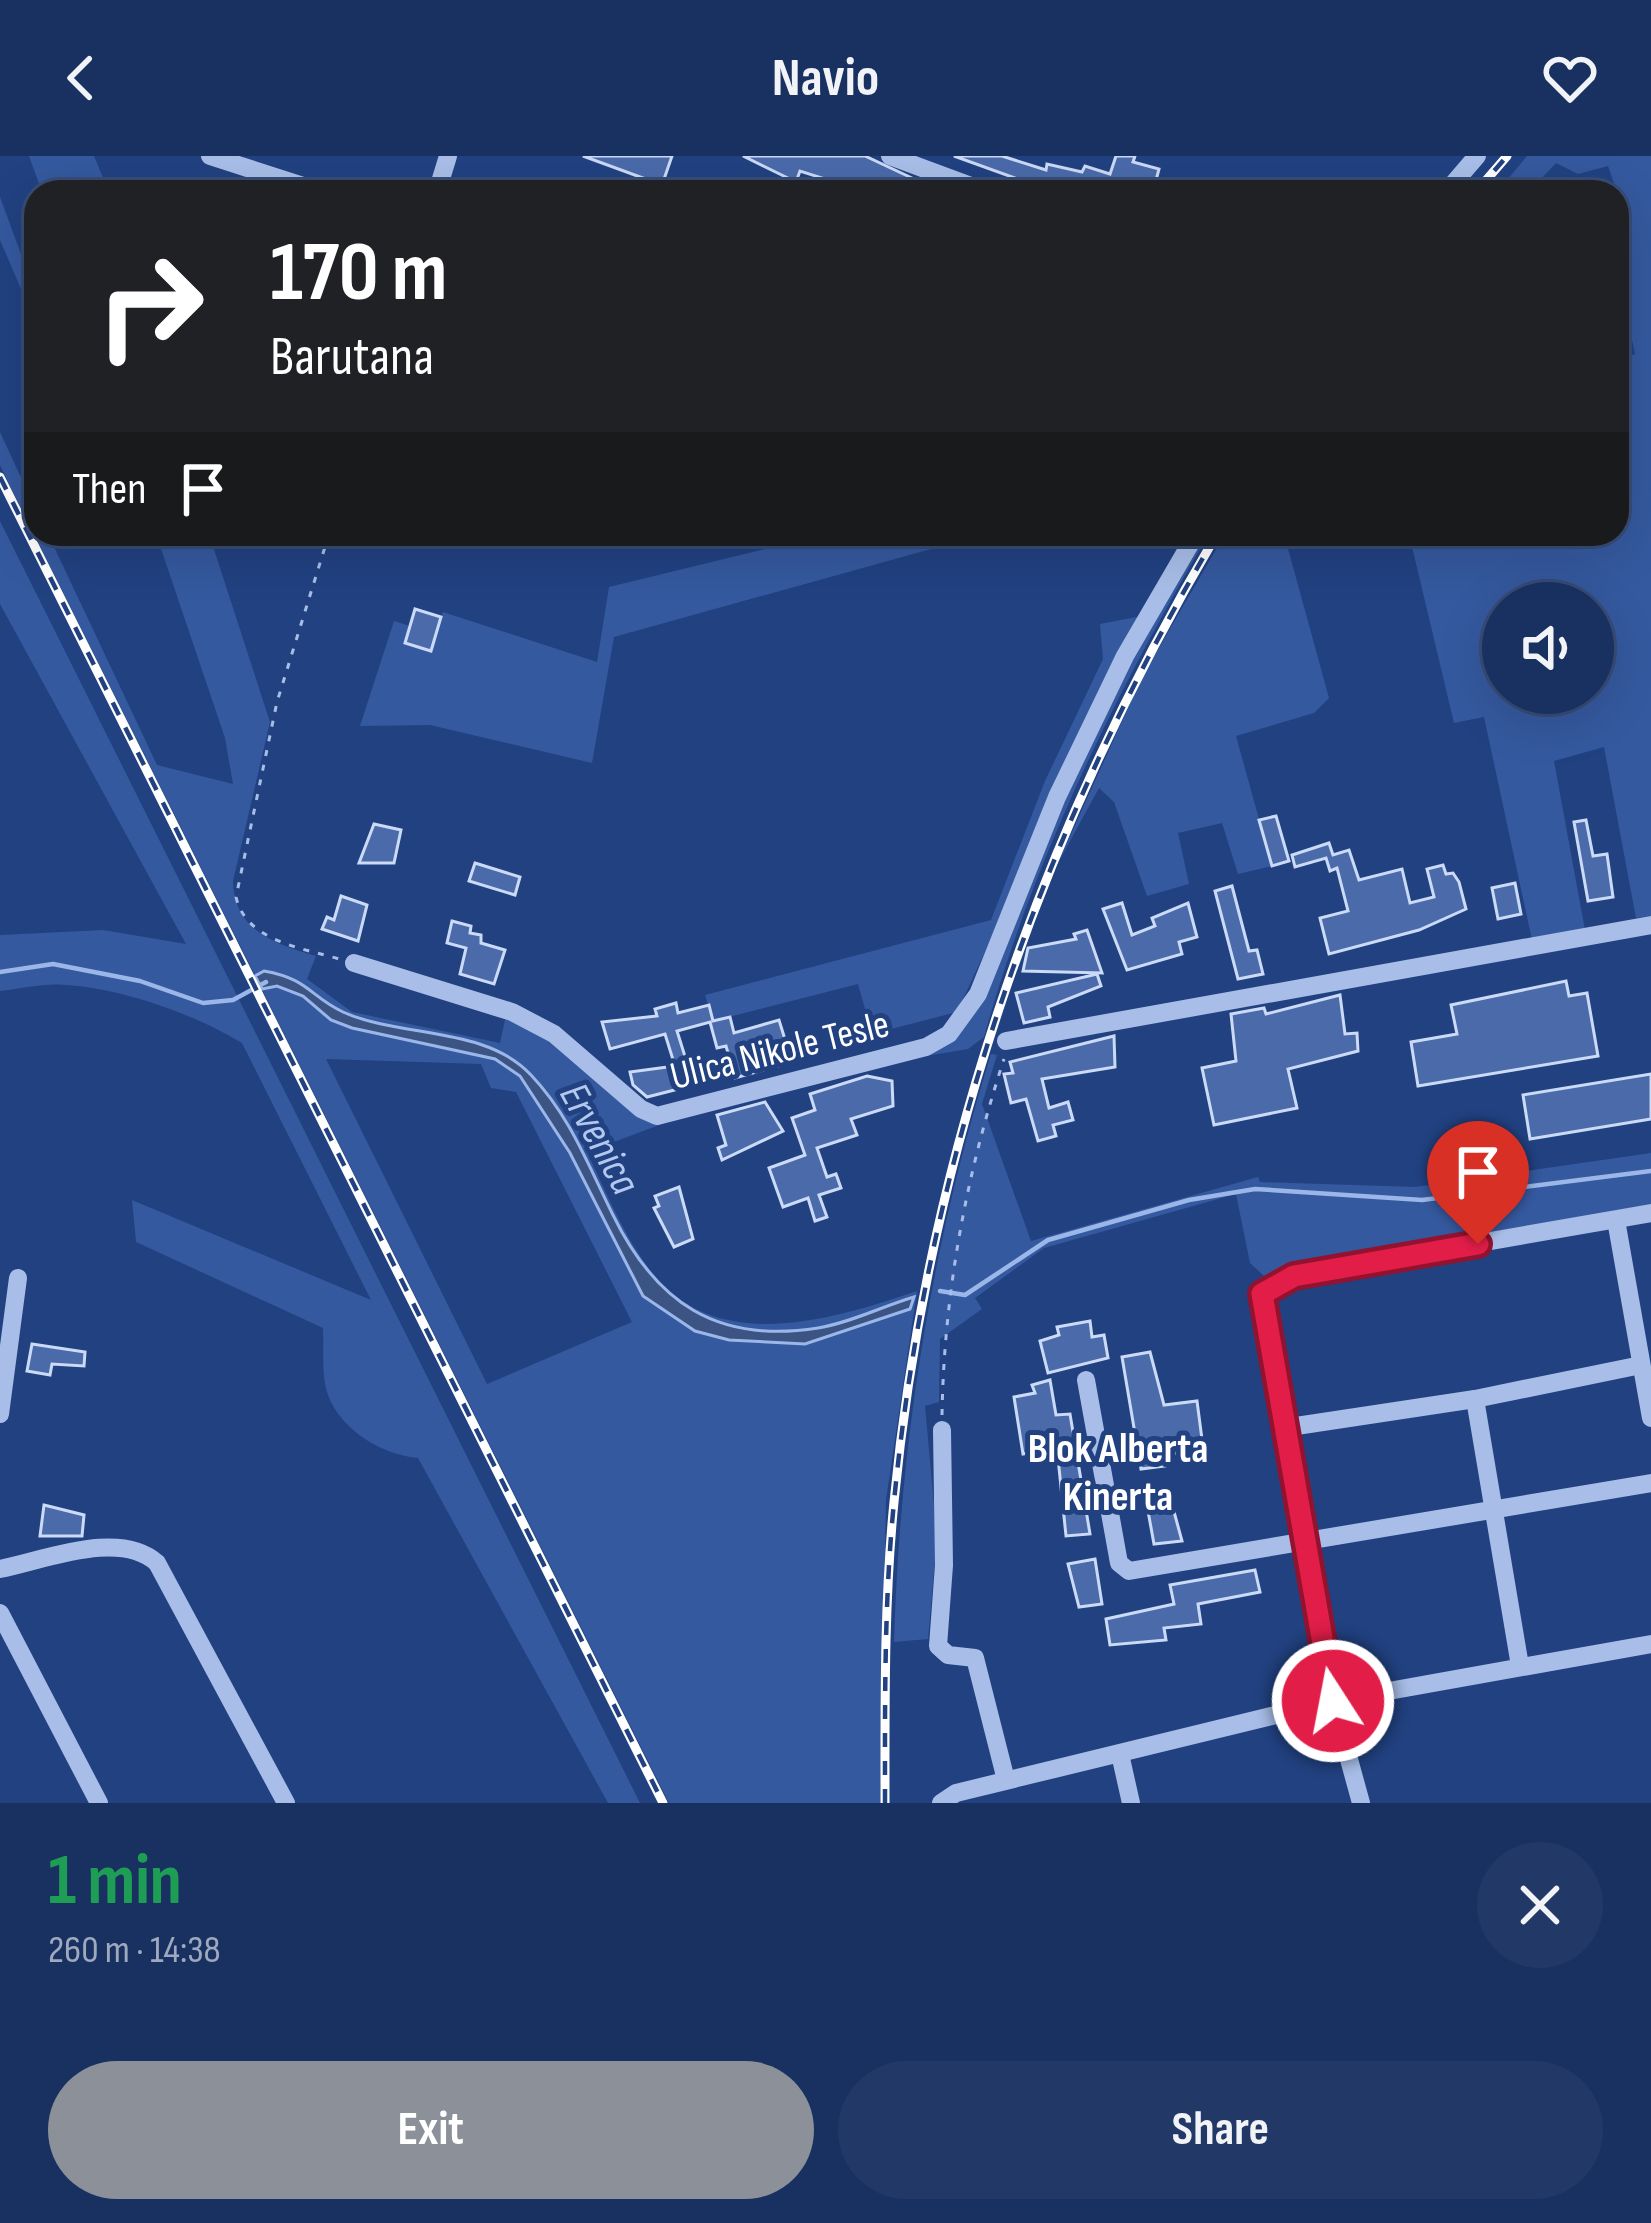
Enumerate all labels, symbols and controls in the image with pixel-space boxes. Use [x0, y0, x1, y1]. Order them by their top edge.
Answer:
icon: back [48, 45, 114, 111]
icon: heart [1537, 45, 1603, 111]
text: Navio [772, 46, 879, 111]
text: 170 m [270, 223, 447, 324]
icon: right [72, 228, 228, 384]
text: Barutana [270, 325, 434, 390]
icon: arrive [170, 456, 236, 522]
text: Then [72, 462, 146, 517]
map controls [1482, 582, 1614, 714]
button: sound [1482, 582, 1614, 714]
street label: Ulica Nikole Tesle [666, 1001, 894, 1101]
water label: Ervenica [548, 1074, 650, 1204]
pin [1427, 1121, 1529, 1244]
icon: arrive [1445, 1139, 1511, 1205]
district label: Blok Alberta Kinerta [1028, 1424, 1208, 1523]
position arrow [1270, 1638, 1396, 1764]
text: 1 min [48, 1838, 182, 1925]
button: close [1477, 1842, 1603, 1968]
text: 260 m · 14:38 [48, 1927, 221, 1974]
button: Exit [48, 2061, 814, 2199]
button: Share [838, 2061, 1603, 2199]

